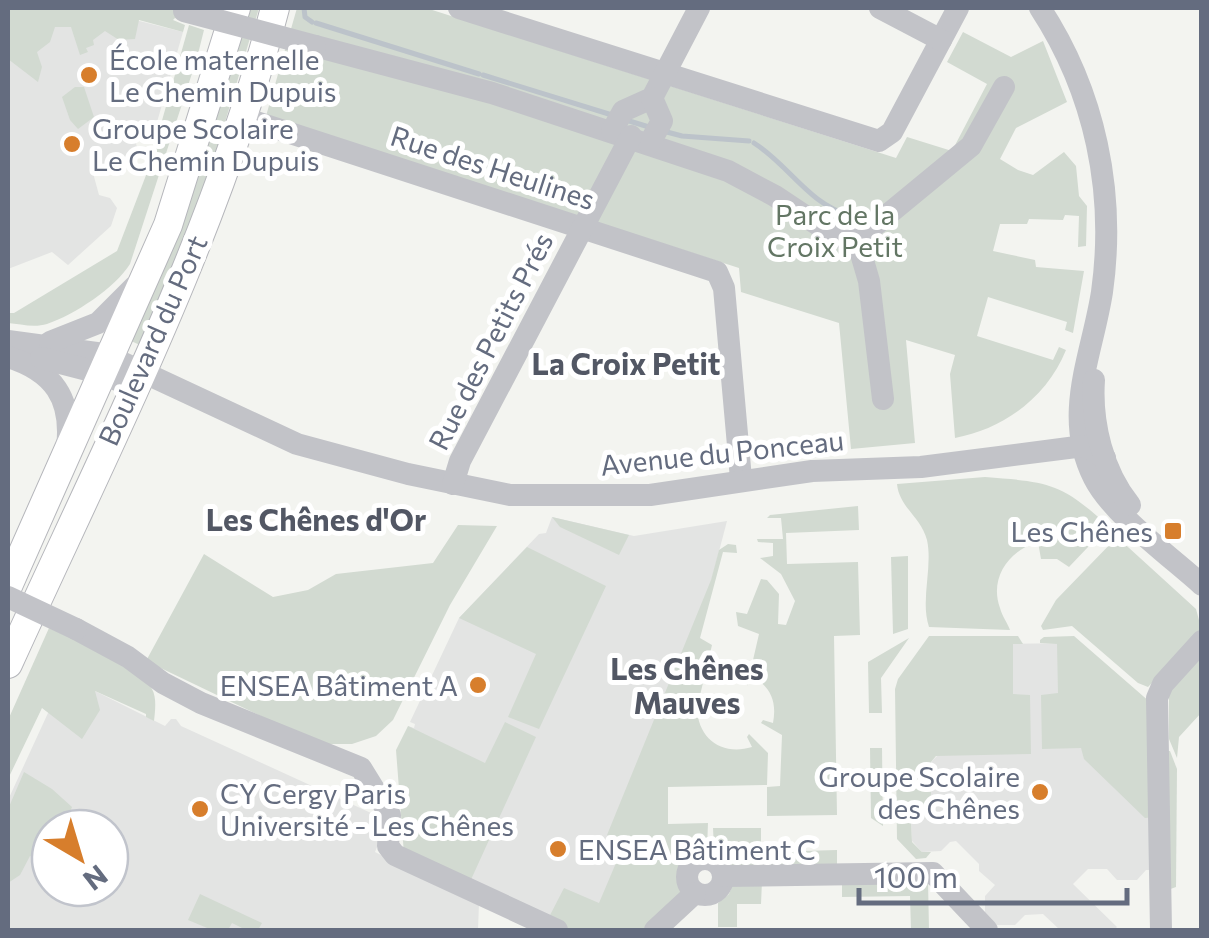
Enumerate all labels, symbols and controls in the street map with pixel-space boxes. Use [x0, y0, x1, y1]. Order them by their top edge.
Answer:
place label: École maternelle Le Chemin Dupuis [109, 42, 337, 108]
marker: École maternelle Le Chemin Dupuis [78, 64, 100, 86]
place label: Groupe Scolaire Le Chemin Dupuis [92, 111, 320, 177]
street label: Rue des Heulines [387, 118, 599, 216]
marker: Groupe Scolaire Le Chemin Dupuis [61, 133, 83, 155]
park label: Parc de la Croix Petit [767, 197, 903, 263]
street label: Rue des Petits Prés [421, 227, 559, 455]
street label: Boulevard du Port [90, 230, 214, 450]
district label: La Croix Petit [532, 344, 720, 381]
street label: Avenue du Ponceau [599, 422, 845, 482]
district label: Les Chênes d'Or [206, 500, 426, 537]
place label: Les Chênes [1011, 514, 1153, 548]
marker: Les Chênes [1162, 520, 1184, 542]
district label: Les Chênes Mauves [610, 649, 764, 720]
place label: ENSEA Bâtiment A [220, 668, 458, 702]
marker: ENSEA Bâtiment A [467, 674, 489, 696]
place label: Groupe Scolaire des Chênes [818, 759, 1020, 825]
place label: CY Cergy Paris Université - Les Chênes [220, 776, 514, 842]
marker: Groupe Scolaire des Chênes [1029, 781, 1051, 803]
marker: CY Cergy Paris Université - Les Chênes [189, 798, 211, 820]
north arrow [30, 808, 130, 908]
place label: ENSEA Bâtiment C [578, 832, 816, 866]
marker: ENSEA Bâtiment C [547, 838, 569, 860]
scale bar [859, 843, 1126, 905]
text: 100 m [874, 857, 958, 894]
text: N [77, 859, 115, 898]

